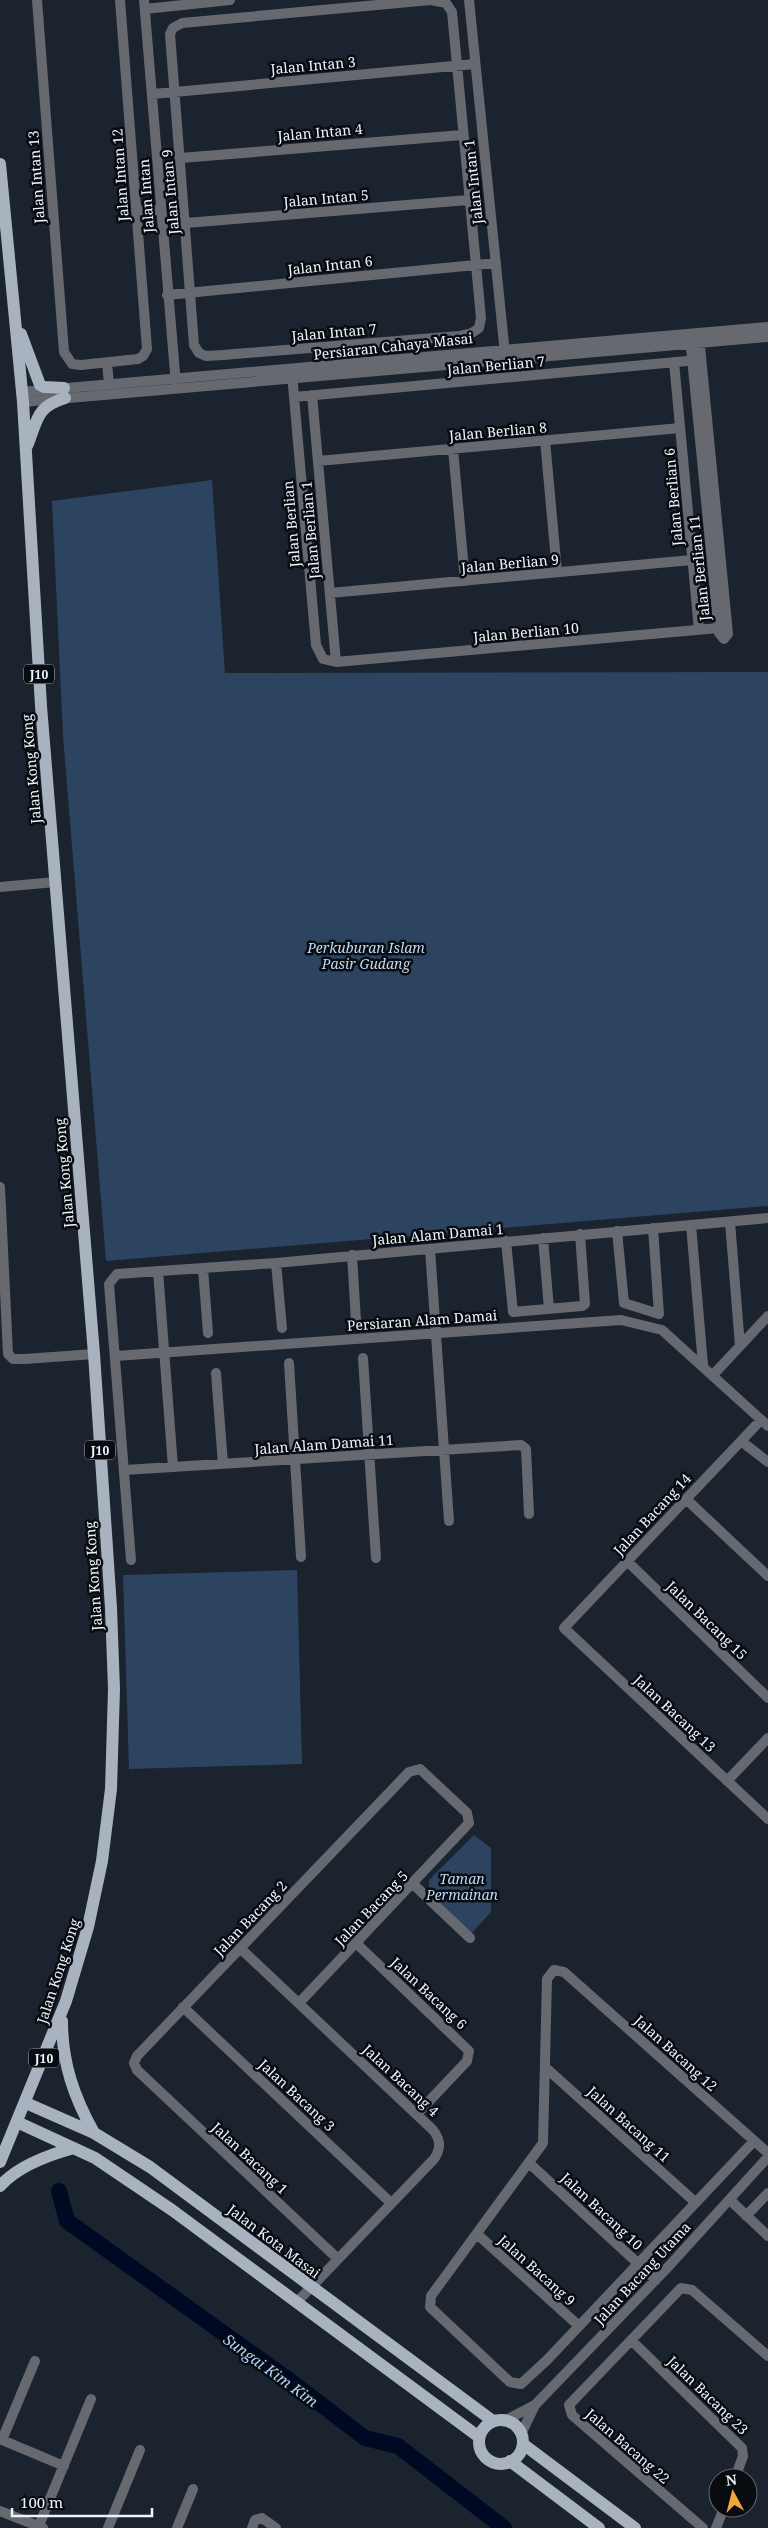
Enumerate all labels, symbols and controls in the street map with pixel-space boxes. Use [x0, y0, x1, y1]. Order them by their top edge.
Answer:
street label: Jalan Intan 3 [269, 52, 356, 78]
street label: Jalan Intan 4 [276, 119, 363, 145]
street label: Jalan Intan 12 [107, 128, 133, 223]
street label: Jalan Intan 13 [23, 130, 49, 225]
street label: Jalan Intan 1 [459, 139, 487, 226]
street label: Jalan Intan 9 [157, 149, 183, 236]
street label: Jalan Intan [134, 159, 158, 234]
street label: Jalan Intan 5 [282, 185, 369, 211]
street label: Jalan Intan 6 [286, 251, 374, 279]
street label: Jalan Intan 7 [290, 319, 377, 345]
street label: Persiaran Cahaya Masai [312, 328, 474, 364]
street label: Jalan Berlian 7 [445, 351, 546, 379]
street label: Jalan Berlian 8 [447, 417, 548, 445]
street label: Jalan Berlian 6 [659, 447, 687, 548]
street label: Jalan Berlian [278, 480, 304, 569]
street label: Jalan Berlian 1 [296, 480, 324, 581]
street label: Jalan Berlian 11 [684, 514, 714, 623]
street label: Jalan Berlian 9 [459, 549, 560, 577]
street label: Jalan Berlian 10 [471, 618, 580, 646]
road number: J10 [24, 664, 54, 684]
street label: Jalan Kong Kong [17, 713, 45, 825]
park label: Perkuburan Islam Pasir Gudang [306, 938, 425, 973]
street label: Jalan Kong Kong [50, 1117, 78, 1229]
street label: Jalan Alam Damai 1 [370, 1219, 505, 1249]
street label: Persiaran Alam Damai [346, 1305, 498, 1335]
street label: Jalan Alam Damai 11 [253, 1430, 394, 1458]
road number: J10 [85, 1440, 115, 1460]
street label: Jalan Bacang 14 [608, 1469, 695, 1560]
street label: Jalan Kong Kong [80, 1520, 106, 1632]
street label: Jalan Bacang 15 [662, 1576, 752, 1663]
street label: Jalan Bacang 13 [629, 1669, 720, 1756]
street label: Jalan Bacang 5 [330, 1866, 412, 1950]
park label: Taman Permainan [425, 1869, 499, 1904]
street label: Jalan Bacang 2 [209, 1876, 291, 1960]
street label: Jalan Kong Kong [32, 1915, 84, 2027]
street label: Jalan Bacang 6 [386, 1952, 471, 2033]
street label: Jalan Bacang 12 [630, 2010, 722, 2095]
street label: Jalan Bacang 4 [358, 2039, 443, 2120]
road number: J10 [29, 2048, 59, 2068]
street label: Jalan Bacang 3 [254, 2054, 339, 2135]
street label: Jalan Bacang 11 [583, 2081, 675, 2166]
street label: Jalan Bacang 1 [207, 2117, 292, 2198]
street label: Jalan Bacang 10 [556, 2167, 647, 2254]
street label: Jalan Kota Masai [223, 2199, 325, 2282]
street label: Jalan Bacang Utama [589, 2218, 695, 2329]
street label: Jalan Bacang 9 [494, 2230, 580, 2310]
water label: Sungai Kim Kim [220, 2329, 323, 2411]
street label: Jalan Bacang 23 [663, 2351, 753, 2439]
street label: Jalan Bacang 22 [581, 2404, 674, 2488]
north arrow [708, 2468, 758, 2518]
text: N [725, 2469, 738, 2490]
scale bar [12, 2486, 152, 2518]
text: 100 m [20, 2492, 63, 2512]

